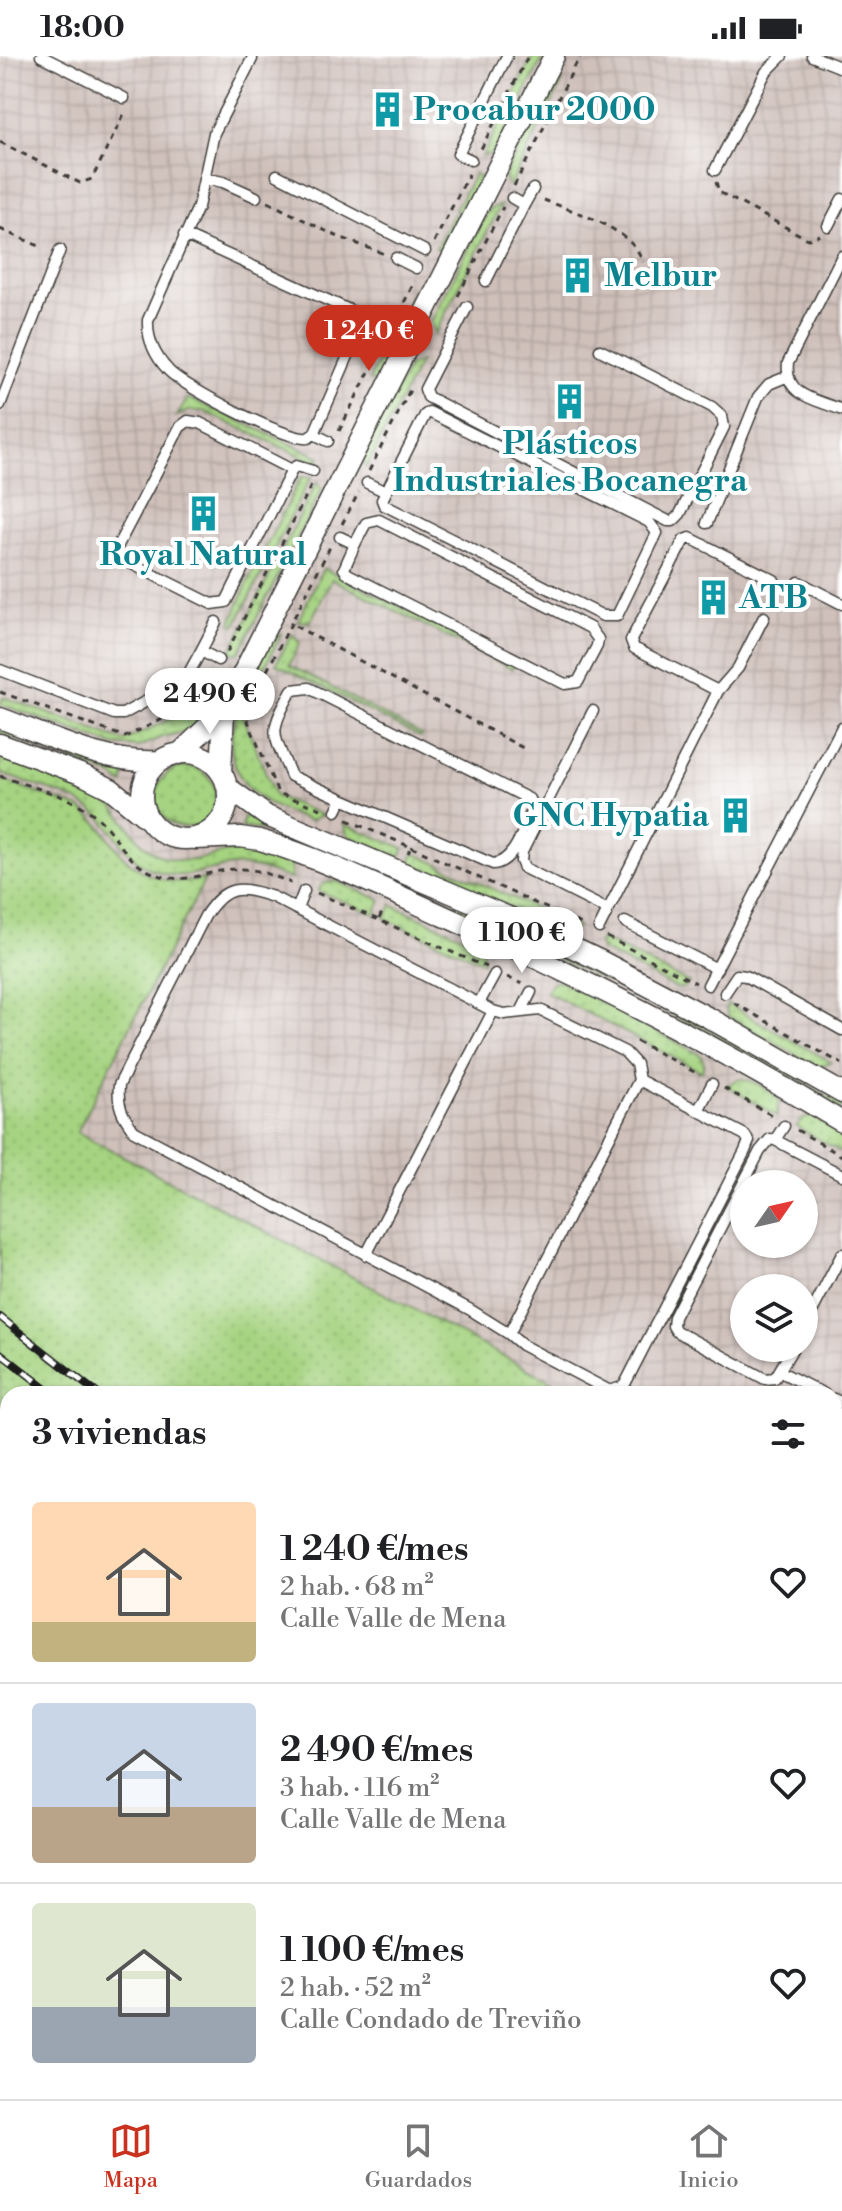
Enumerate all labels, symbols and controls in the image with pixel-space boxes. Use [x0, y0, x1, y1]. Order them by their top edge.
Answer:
text: 18:00 [40, 9, 125, 47]
place label: Procabur 2000 [413, 90, 656, 130]
building icon: Procabur 2000 [368, 91, 406, 129]
place label: Melbur [604, 256, 717, 296]
building icon: Melbur [559, 257, 597, 295]
pin: 1 240 € [295, 305, 443, 373]
text: 1 240 € [324, 315, 414, 347]
building icon: Plásticos Industriales Bocanegra [551, 383, 589, 421]
place label: Plásticos Industriales Bocanegra [393, 424, 748, 501]
building icon: Royal Natural [184, 494, 222, 532]
place label: Royal Natural [99, 535, 307, 575]
place label: ATB [738, 578, 808, 618]
building icon: ATB [694, 579, 732, 617]
pin: 2 490 € [136, 668, 284, 736]
text: 2 490 € [163, 678, 257, 710]
place label: GNC Hypatia [512, 796, 710, 836]
building icon: GNC Hypatia [716, 797, 754, 835]
pin: 1 100 € [448, 907, 596, 975]
text: 1 100 € [478, 917, 566, 949]
north arrow [730, 1170, 818, 1258]
map controls [730, 1170, 818, 1362]
button: layers [730, 1274, 818, 1362]
icon: filters [766, 1412, 810, 1456]
text: 3 viviendas [32, 1413, 207, 1455]
text: 1 240 €/mes [280, 1529, 469, 1571]
icon: home [96, 1534, 192, 1630]
icon: heart [766, 1560, 810, 1604]
text: 2 hab. · 68 m² [280, 1571, 433, 1603]
text: Calle Valle de Mena [280, 1603, 506, 1635]
text: 2 490 €/mes [280, 1730, 473, 1772]
icon: home [96, 1735, 192, 1831]
icon: heart [766, 1761, 810, 1805]
text: 3 hab. · 116 m² [280, 1772, 439, 1804]
text: Calle Valle de Mena [280, 1804, 506, 1836]
text: 1 100 €/mes [280, 1930, 464, 1972]
icon: home [96, 1935, 192, 2031]
icon: heart [766, 1961, 810, 2005]
text: 2 hab. · 52 m² [280, 1972, 431, 2004]
text: Calle Condado de Treviño [280, 2004, 582, 2036]
tab: Mapa [103, 2119, 158, 2194]
tab: Guardados [365, 2119, 472, 2194]
tab: Inicio [679, 2119, 739, 2194]

